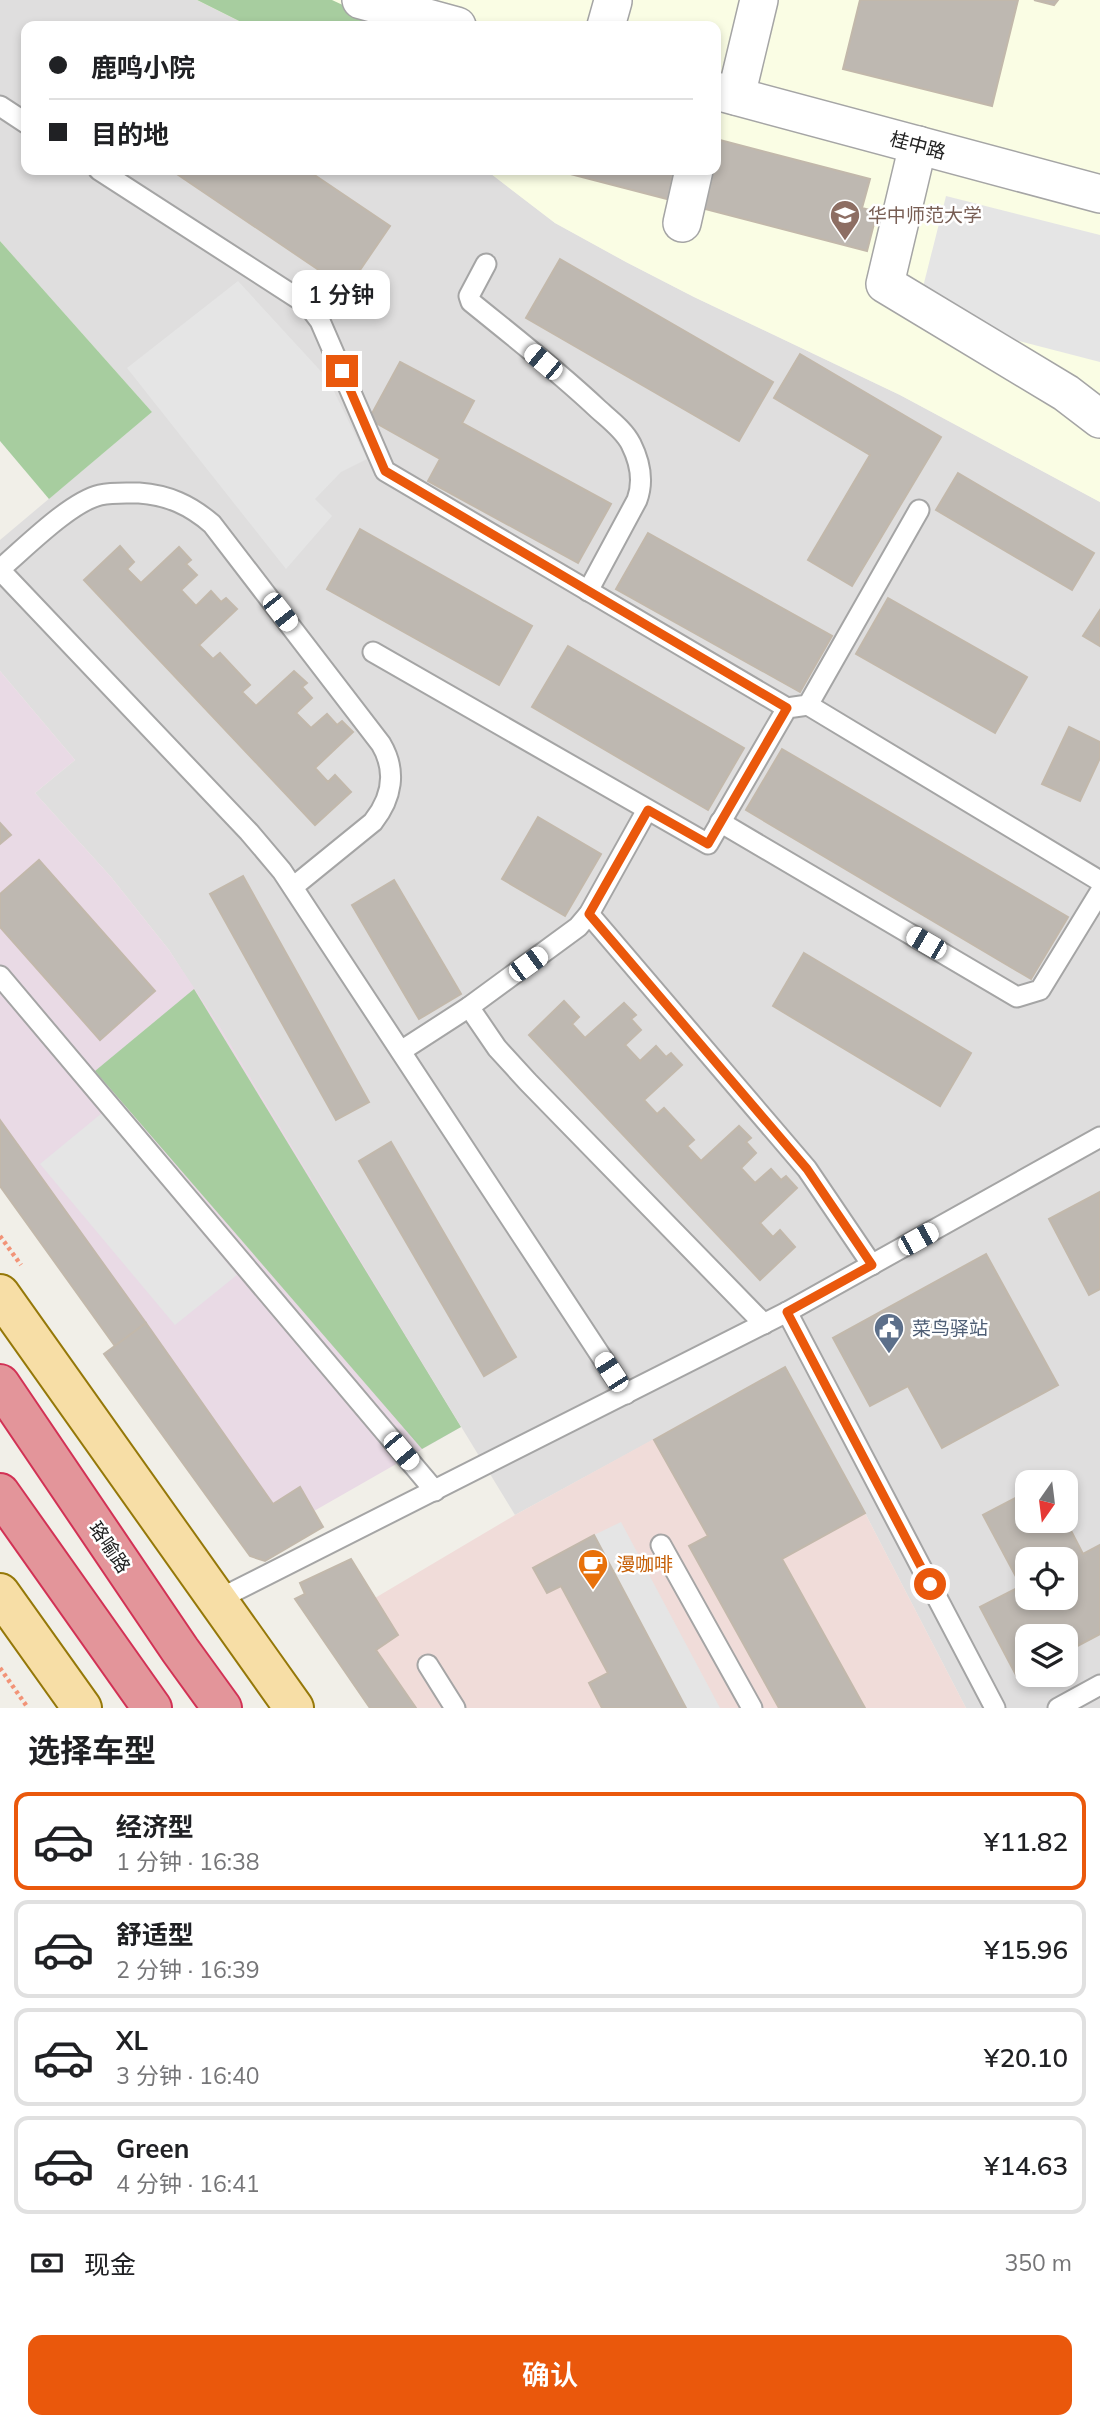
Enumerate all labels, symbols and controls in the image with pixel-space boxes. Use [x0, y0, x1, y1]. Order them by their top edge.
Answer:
text: 鹿鸣小院 [91, 51, 195, 84]
text: 目的地 [91, 118, 169, 151]
street label: 桂中路 [887, 126, 949, 164]
school or university icon: 华中师范大学 [828, 198, 862, 242]
place label: 华中师范大学 [868, 203, 982, 227]
callout: 1 分钟 [293, 270, 391, 318]
text: 1 分钟 [308, 280, 374, 309]
car [521, 340, 566, 384]
route end [326, 355, 358, 387]
car [259, 589, 302, 635]
car [903, 923, 950, 963]
car [505, 943, 552, 985]
car [895, 1220, 942, 1258]
public building icon: 菜鸟驿站 [872, 1311, 906, 1355]
place label: 菜鸟驿站 [912, 1316, 988, 1340]
car [591, 1349, 632, 1395]
car [380, 1428, 423, 1474]
north arrow [1015, 1470, 1078, 1533]
map controls [1015, 1470, 1078, 1687]
street label: 珞喻路 [84, 1517, 136, 1577]
cafe icon: 漫咖啡 [576, 1547, 610, 1591]
button: locate [1015, 1547, 1078, 1610]
place label: 漫咖啡 [616, 1552, 673, 1576]
route start [914, 1568, 946, 1600]
button: layers [1015, 1624, 1078, 1687]
text: 选择车型 [28, 1730, 156, 1770]
icon: car [32, 1810, 95, 1873]
text: 经济型 [116, 1810, 194, 1843]
text: ¥11.82 [984, 1825, 1068, 1858]
text: 1 分钟 · 16:38 [116, 1847, 260, 1876]
icon: car [32, 1918, 95, 1981]
text: 舒适型 [116, 1918, 194, 1951]
text: ¥15.96 [984, 1933, 1068, 1966]
text: 2 分钟 · 16:39 [116, 1955, 260, 1984]
text: XL [116, 2024, 148, 2057]
icon: car [32, 2026, 95, 2089]
text: ¥20.10 [984, 2041, 1068, 2074]
text: 3 分钟 · 16:40 [116, 2061, 260, 2090]
text: Green [116, 2132, 189, 2165]
icon: car [32, 2134, 95, 2197]
text: ¥14.63 [984, 2149, 1068, 2182]
text: 4 分钟 · 16:41 [116, 2169, 260, 2198]
icon: cash [28, 2244, 66, 2282]
text: 现金 [84, 2248, 136, 2281]
text: 350 m [1004, 2248, 1072, 2277]
button: 确认 [28, 2335, 1072, 2415]

